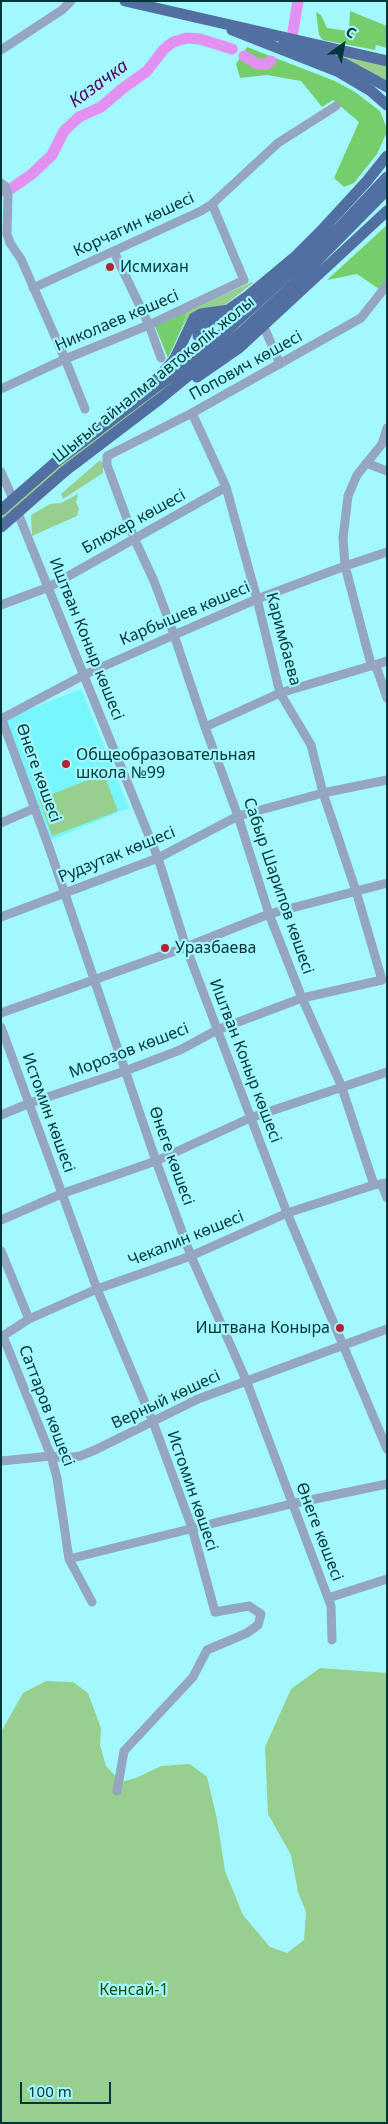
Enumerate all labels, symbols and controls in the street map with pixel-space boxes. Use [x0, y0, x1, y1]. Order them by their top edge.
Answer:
north arrow [318, 20, 368, 70]
text: С [342, 21, 360, 42]
water label: Казачка [65, 55, 133, 113]
street label: Корчагин көшесі [71, 189, 197, 261]
place label: Исмихан [120, 257, 189, 277]
marker: Исмихан [104, 261, 116, 273]
street label: Николаев көшесі [52, 286, 182, 356]
street label: Шығыс айналма автокөлік жолы [49, 293, 259, 467]
street label: Попович көшесі [186, 327, 306, 405]
street label: Блюхер көшесі [79, 486, 189, 558]
street label: Иштван Коныр көшесі [45, 555, 127, 723]
street label: Карбышев көшесі [117, 578, 253, 650]
street label: Каримбаева [261, 590, 305, 688]
street label: Өнеге көшесі [11, 721, 65, 825]
place label: Общеобразовательная школа №99 [76, 745, 256, 783]
marker: Общеобразовательная школа №99 [60, 758, 72, 770]
street label: Сабыр Шарипов көшесі [239, 795, 317, 977]
street label: Рудзутак көшесі [56, 823, 178, 887]
place label: Уразбаева [175, 938, 256, 958]
marker: Уразбаева [159, 942, 171, 954]
street label: Иштван Коныр көшесі [205, 976, 285, 1146]
street label: Морозов көшесі [66, 1019, 192, 1083]
street label: Истомин көшесі [17, 1051, 79, 1175]
street label: Өнеге көшесі [144, 1104, 198, 1208]
street label: Чекалин көшесі [125, 1207, 247, 1271]
place label: Иштвана Коныра [196, 1318, 330, 1338]
marker: Иштвана Коныра [334, 1322, 346, 1334]
street label: Саттаров көшесі [14, 1343, 78, 1469]
street label: Верный көшесі [108, 1366, 224, 1434]
street label: Истомин көшесі [162, 1428, 222, 1554]
street label: Өнеге көшесі [291, 1480, 347, 1584]
park label: Кенсай-1 [99, 1980, 169, 2000]
scale bar [22, 2072, 114, 2104]
text: 100 m [28, 2081, 72, 2101]

